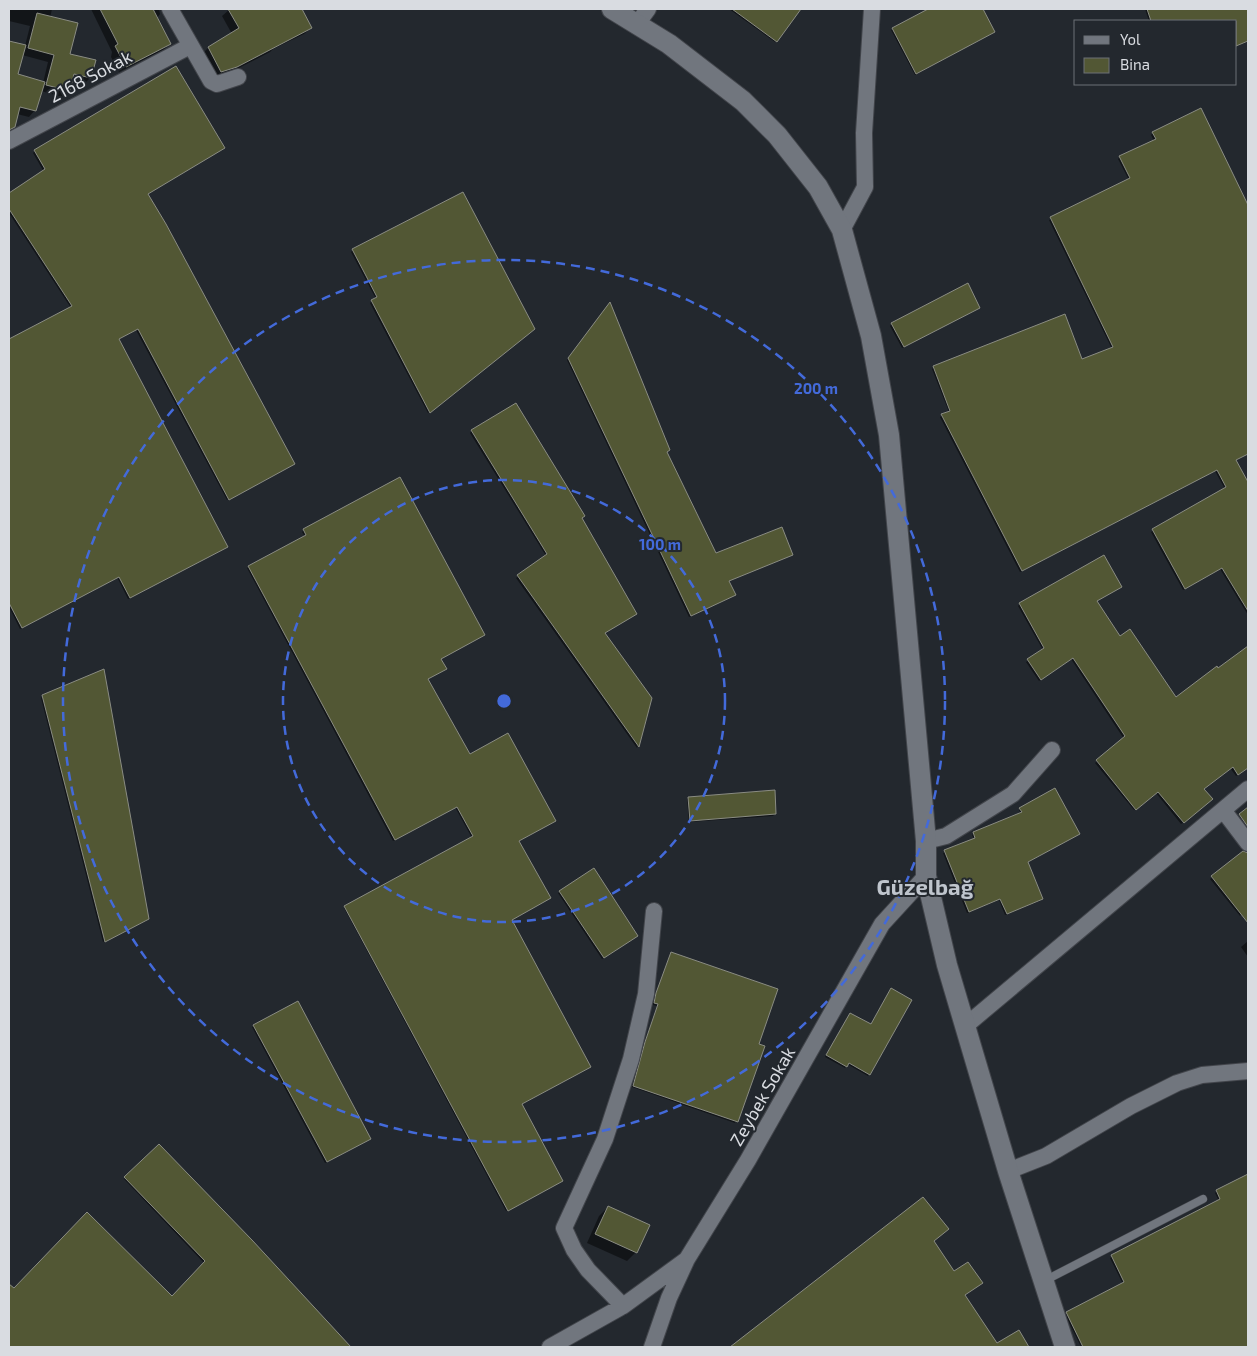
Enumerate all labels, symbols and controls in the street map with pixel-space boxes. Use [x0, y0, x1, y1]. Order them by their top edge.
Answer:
legend [1074, 20, 1237, 85]
text: Yol [1120, 30, 1141, 48]
street label: 2168 Sokak [45, 45, 135, 107]
text: Bina [1120, 55, 1150, 73]
text: 200 m [794, 379, 838, 397]
text: 100 m [639, 535, 681, 553]
centre of rings [495, 692, 513, 710]
district label: Güzelbağ [877, 873, 974, 899]
street label: Zeybek Sokak [725, 1043, 799, 1149]

